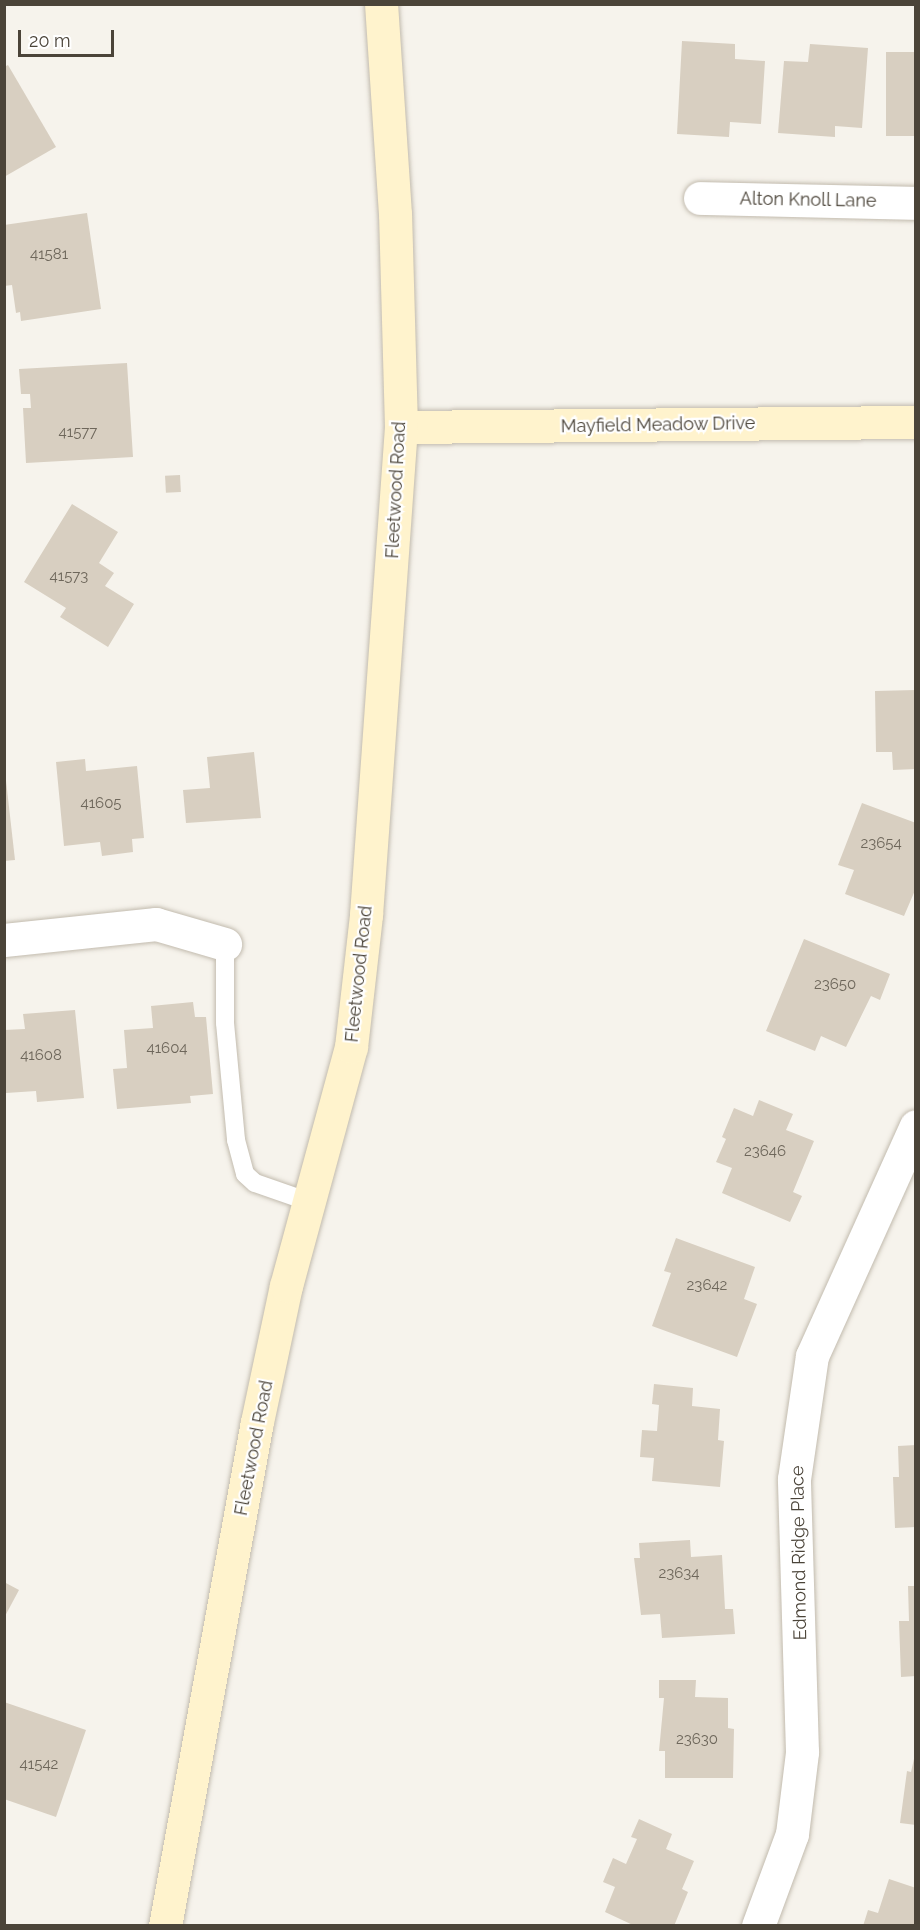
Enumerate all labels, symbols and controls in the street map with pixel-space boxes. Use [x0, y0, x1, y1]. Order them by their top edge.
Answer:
scale bar [21, 18, 117, 56]
text: 20 m [29, 30, 71, 51]
street label: Alton Knoll Lane [739, 188, 877, 212]
house number: 41581 [30, 246, 68, 264]
street label: Mayfield Meadow Drive [560, 412, 756, 438]
street label: Fleetwood Road [382, 421, 410, 559]
house number: 41577 [59, 424, 97, 442]
house number: 41573 [50, 568, 88, 586]
house number: 41605 [80, 795, 122, 813]
house number: 23654 [860, 835, 902, 853]
street label: Fleetwood Road [341, 905, 377, 1043]
house number: 23650 [814, 976, 856, 994]
house number: 41604 [146, 1040, 188, 1058]
house number: 41608 [20, 1047, 62, 1065]
house number: 23646 [744, 1143, 786, 1161]
house number: 23642 [687, 1277, 727, 1295]
street label: Fleetwood Road [230, 1379, 278, 1517]
street label: Edmond Ridge Place [787, 1465, 811, 1641]
house number: 23634 [658, 1565, 700, 1583]
house number: 23630 [676, 1731, 718, 1749]
house number: 41542 [20, 1756, 58, 1774]

